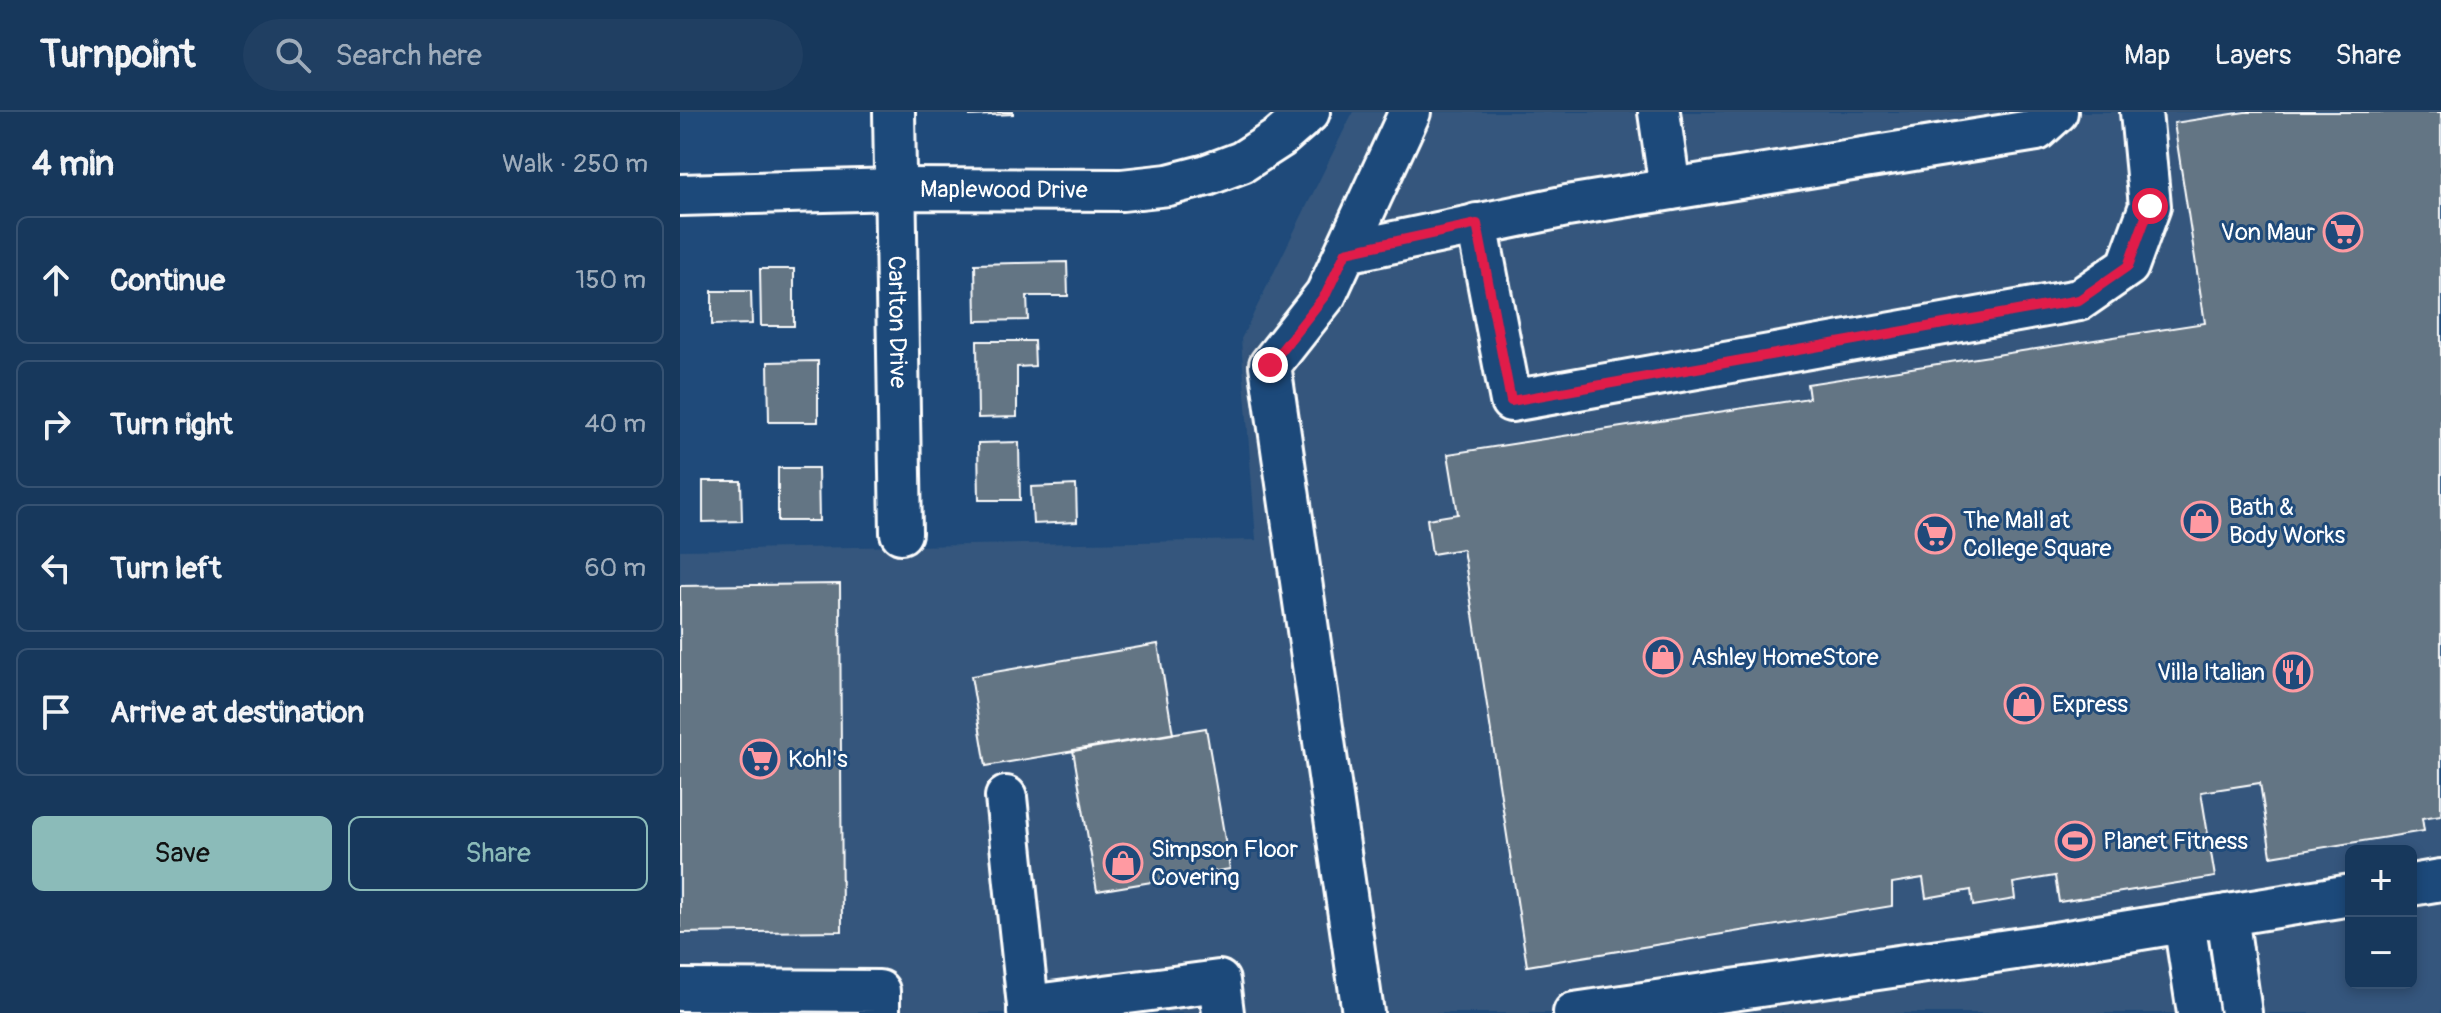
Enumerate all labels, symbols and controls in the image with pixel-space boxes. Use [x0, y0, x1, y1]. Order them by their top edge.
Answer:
search box [243, 19, 803, 91]
text: Turnpoint [40, 31, 195, 79]
icon: search [271, 33, 315, 77]
text: Search here [335, 37, 482, 74]
text: Map [2124, 38, 2170, 73]
text: Layers [2214, 38, 2291, 73]
text: Share [2335, 38, 2401, 73]
text: 4 min [32, 143, 114, 186]
text: Walk · 250 m [502, 148, 648, 180]
street label: Maplewood Drive [920, 175, 1088, 204]
route start [2132, 188, 2168, 224]
supermarket icon: Von Maur [2322, 211, 2364, 253]
place label: Von Maur [2221, 218, 2315, 247]
street label: Carlton Drive [882, 255, 913, 389]
icon: ahead [34, 258, 78, 302]
text: Continue [110, 262, 225, 299]
text: 150 m [575, 264, 646, 296]
route end [1252, 347, 1288, 383]
icon: right [34, 402, 78, 446]
text: Turn right [110, 406, 233, 443]
text: 40 m [584, 408, 646, 440]
place label: Bath & Body Works [2229, 493, 2346, 550]
shop icon: Bath & Body Works [2180, 500, 2222, 542]
place label: The Mall at College Square [1963, 506, 2112, 563]
supermarket icon: The Mall at College Square [1914, 513, 1956, 555]
icon: left [34, 546, 78, 590]
text: Turn left [110, 550, 221, 587]
text: 60 m [584, 552, 646, 584]
shop icon: Ashley HomeStore [1642, 636, 1684, 678]
place label: Ashley HomeStore [1691, 643, 1879, 672]
restaurant icon: Villa Italian [2272, 651, 2314, 693]
place label: Villa Italian [2157, 658, 2265, 687]
shop icon: Express [2003, 683, 2045, 725]
icon: arrive [34, 690, 78, 734]
place label: Express [2052, 690, 2128, 719]
text: Arrive at destination [110, 694, 364, 731]
supermarket icon: Kohl's [739, 738, 781, 780]
place label: Kohl's [788, 745, 848, 774]
button: Save [32, 816, 332, 891]
button: Share [348, 816, 648, 891]
sports icon: Planet Fitness [2054, 820, 2096, 862]
place label: Planet Fitness [2103, 827, 2248, 856]
place label: Simpson Floor Covering [1151, 835, 1298, 892]
shop icon: Simpson Floor Covering [1102, 842, 1144, 884]
map controls [2345, 845, 2417, 989]
button: + [2345, 845, 2417, 917]
button: − [2345, 917, 2417, 989]

